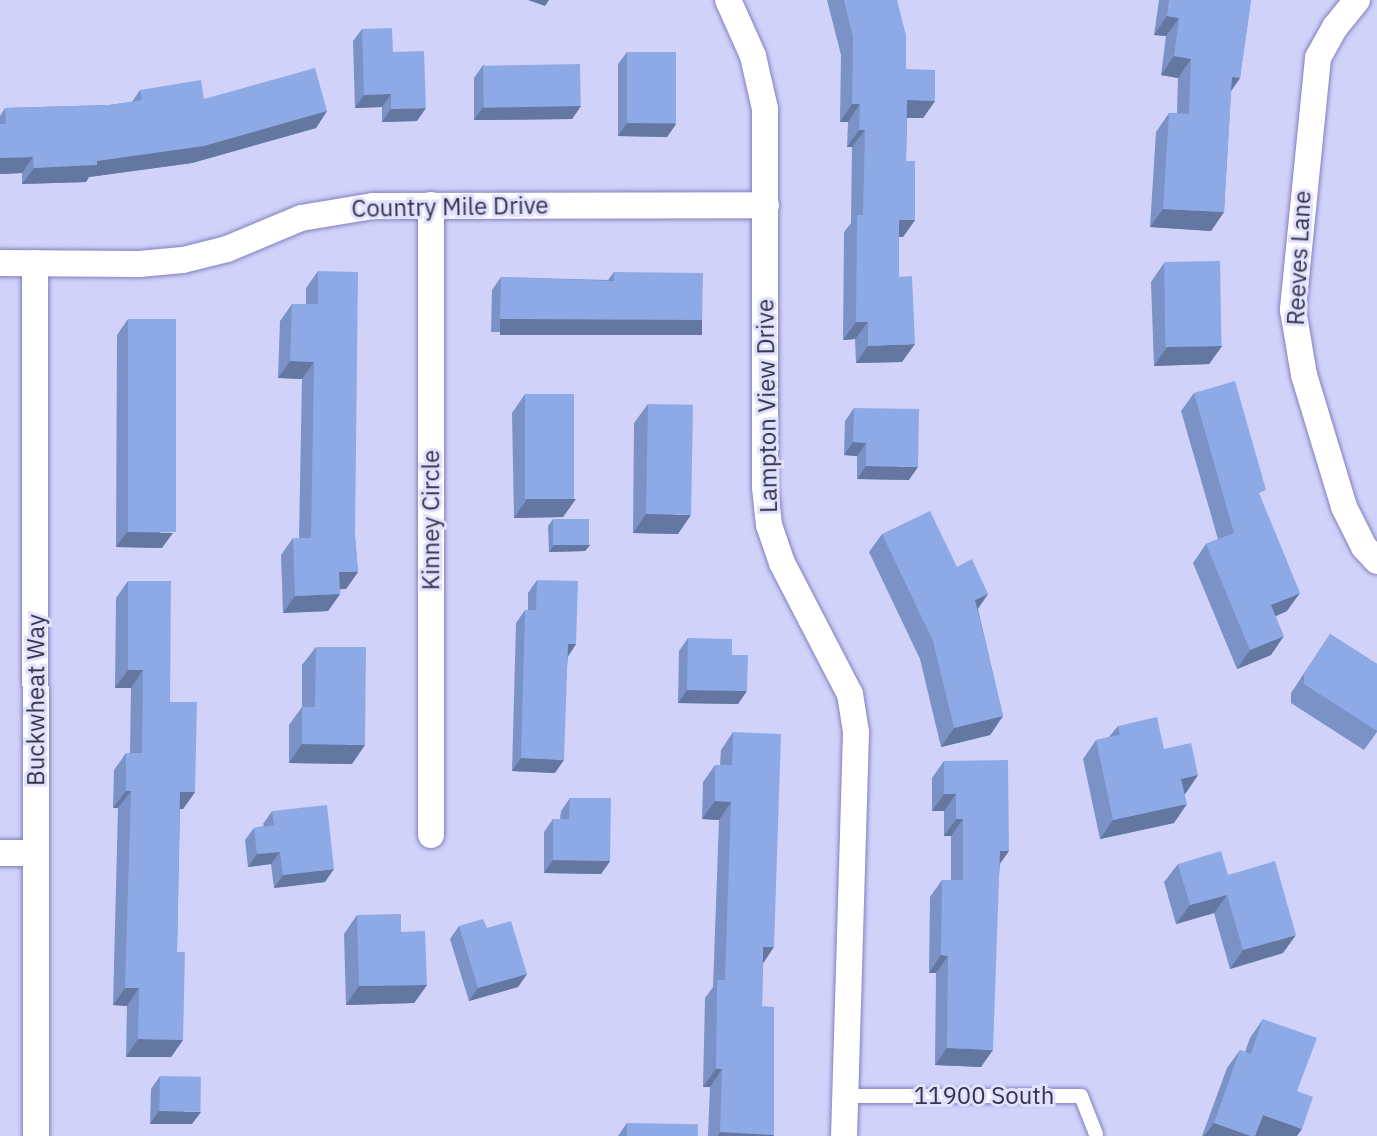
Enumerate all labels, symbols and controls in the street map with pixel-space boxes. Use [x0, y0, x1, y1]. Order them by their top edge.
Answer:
street label: Reeves Lane [1281, 190, 1317, 326]
street label: Country Mile Drive [351, 191, 549, 223]
street label: Lampton View Drive [751, 299, 783, 513]
street label: Kinney Circle [417, 450, 445, 590]
street label: Buckwheat Way [22, 614, 50, 786]
street label: 11900 South [914, 1082, 1054, 1110]

